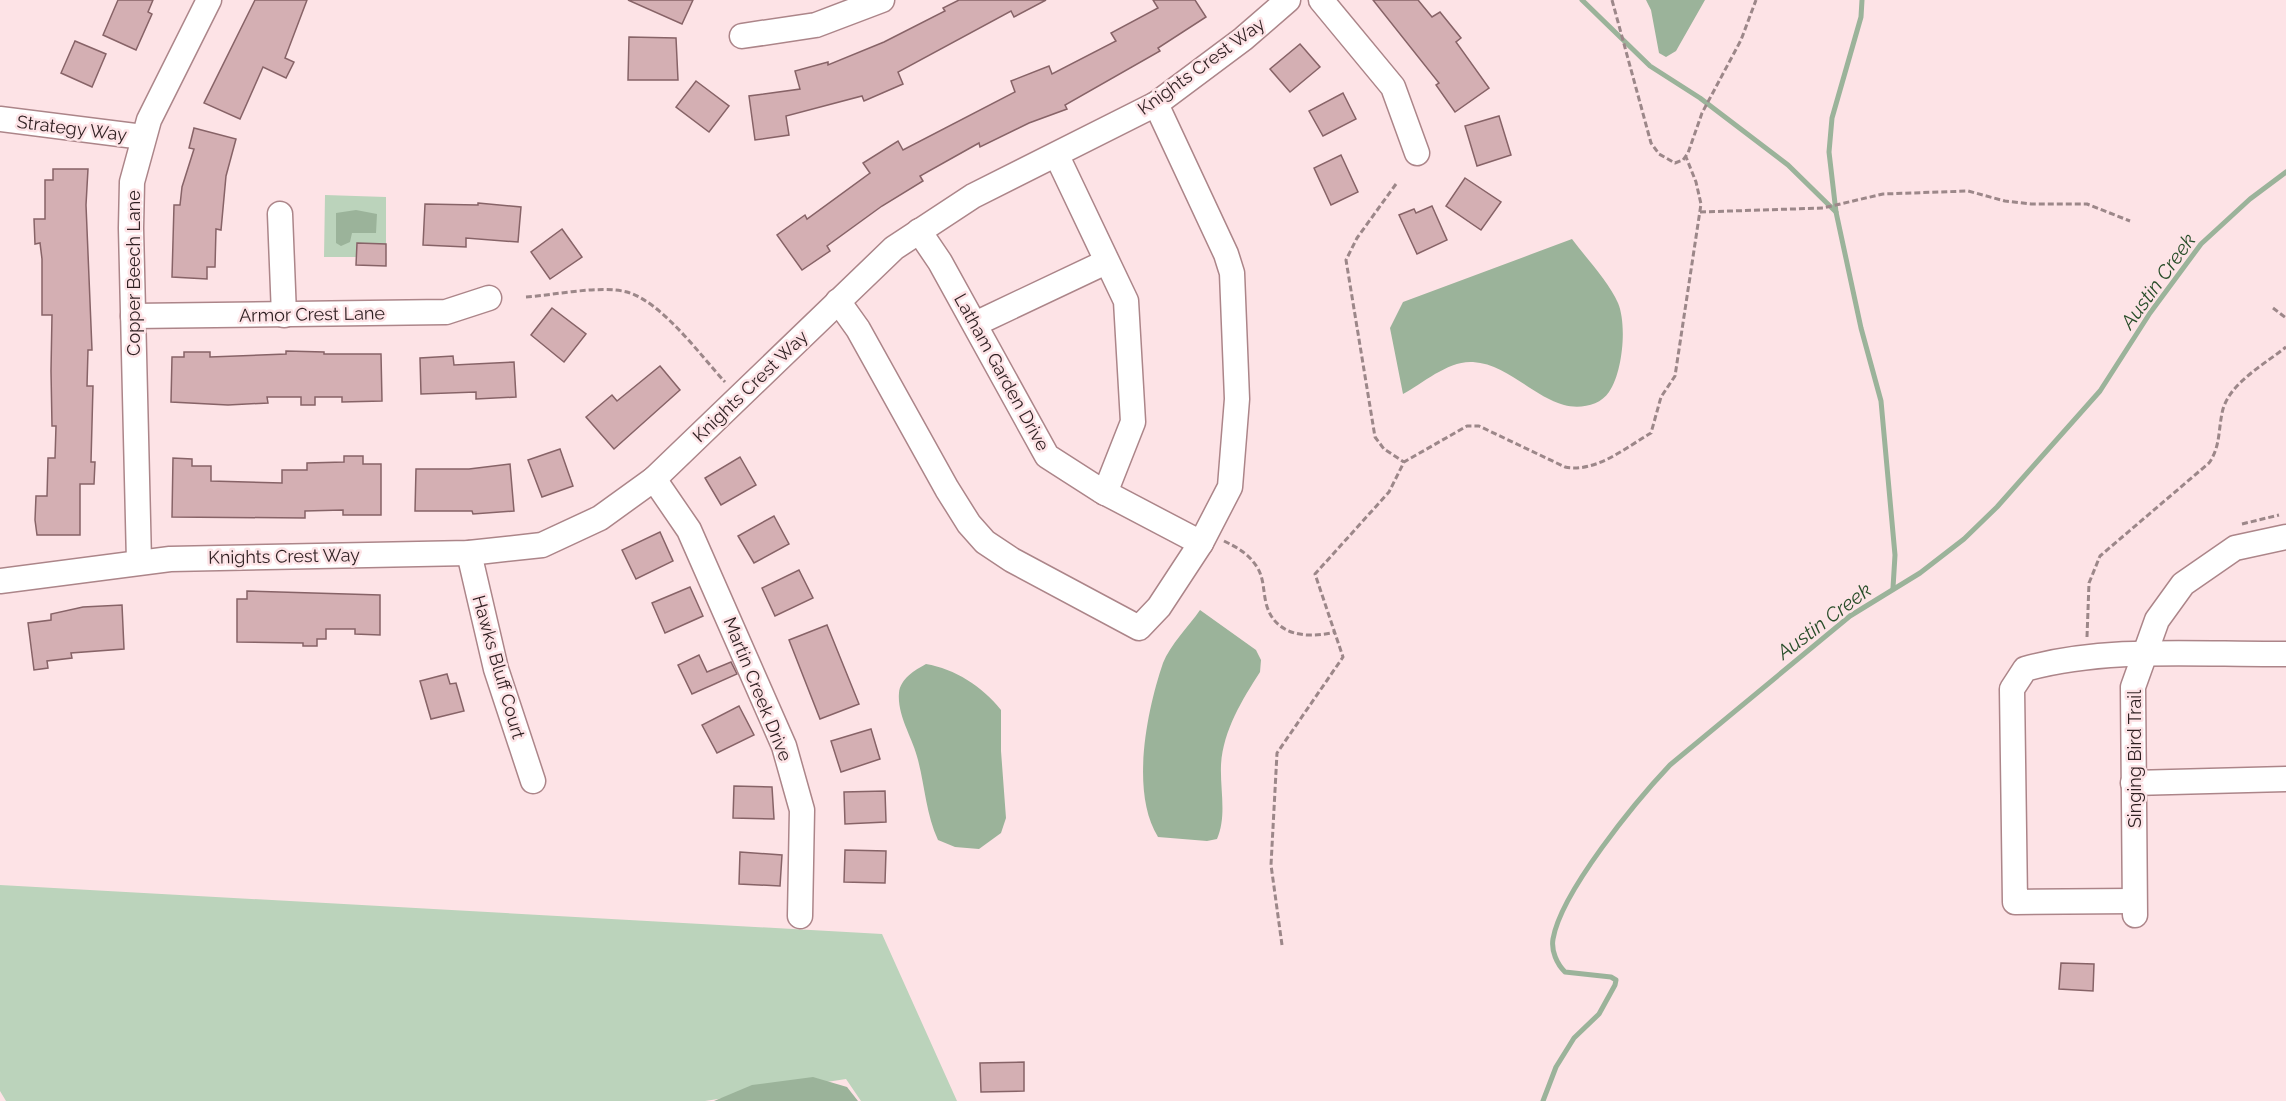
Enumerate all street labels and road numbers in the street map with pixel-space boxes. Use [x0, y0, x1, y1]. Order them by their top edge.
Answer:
street label: Knights Crest Way [1133, 13, 1269, 119]
street label: Strategy Way [16, 111, 128, 145]
street label: Copper Beech Lane [123, 190, 144, 356]
street label: Latham Garden Drive [950, 290, 1054, 455]
street label: Armor Crest Lane [239, 302, 386, 326]
street label: Knights Crest Way [688, 326, 812, 446]
street label: Knights Crest Way [208, 544, 360, 568]
street label: Hawks Bluff Court [468, 593, 530, 741]
street label: Martin Creek Drive [720, 614, 797, 764]
street label: Singing Bird Trail [2124, 690, 2145, 828]

